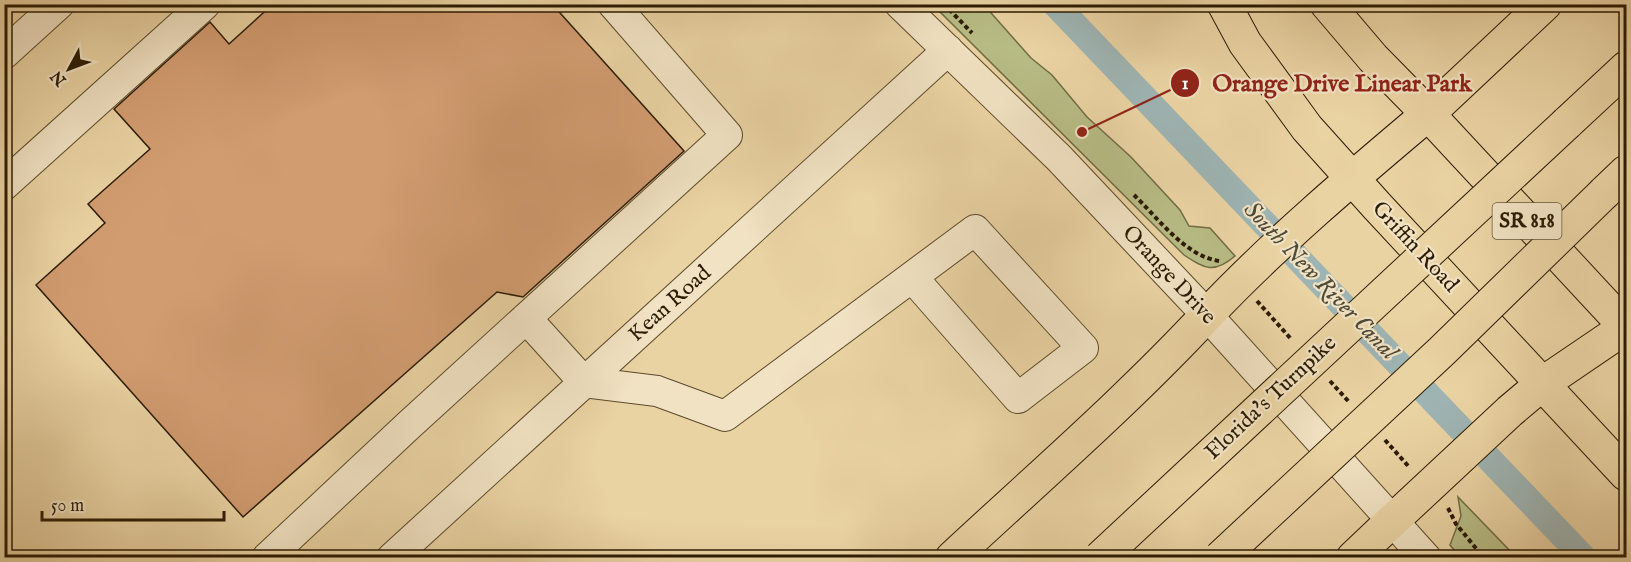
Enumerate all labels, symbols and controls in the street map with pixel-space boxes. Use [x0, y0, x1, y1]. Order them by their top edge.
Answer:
north arrow [39, 39, 99, 99]
callout: Orange Drive Linear Park [1170, 62, 1483, 104]
text: N [47, 66, 72, 90]
text: Orange Drive Linear Park [1212, 69, 1473, 100]
text: 1 [1182, 73, 1189, 96]
water label: South New River Canal [1236, 195, 1405, 369]
street label: Griffin Road [1366, 195, 1465, 299]
road number: SR 818 [1492, 203, 1562, 239]
street label: Orange Drive [1116, 220, 1222, 330]
street label: Kean Road [623, 259, 717, 348]
street label: Florida's Turnpike [1199, 330, 1343, 466]
scale bar [42, 484, 224, 522]
text: 50 m [51, 495, 84, 518]

